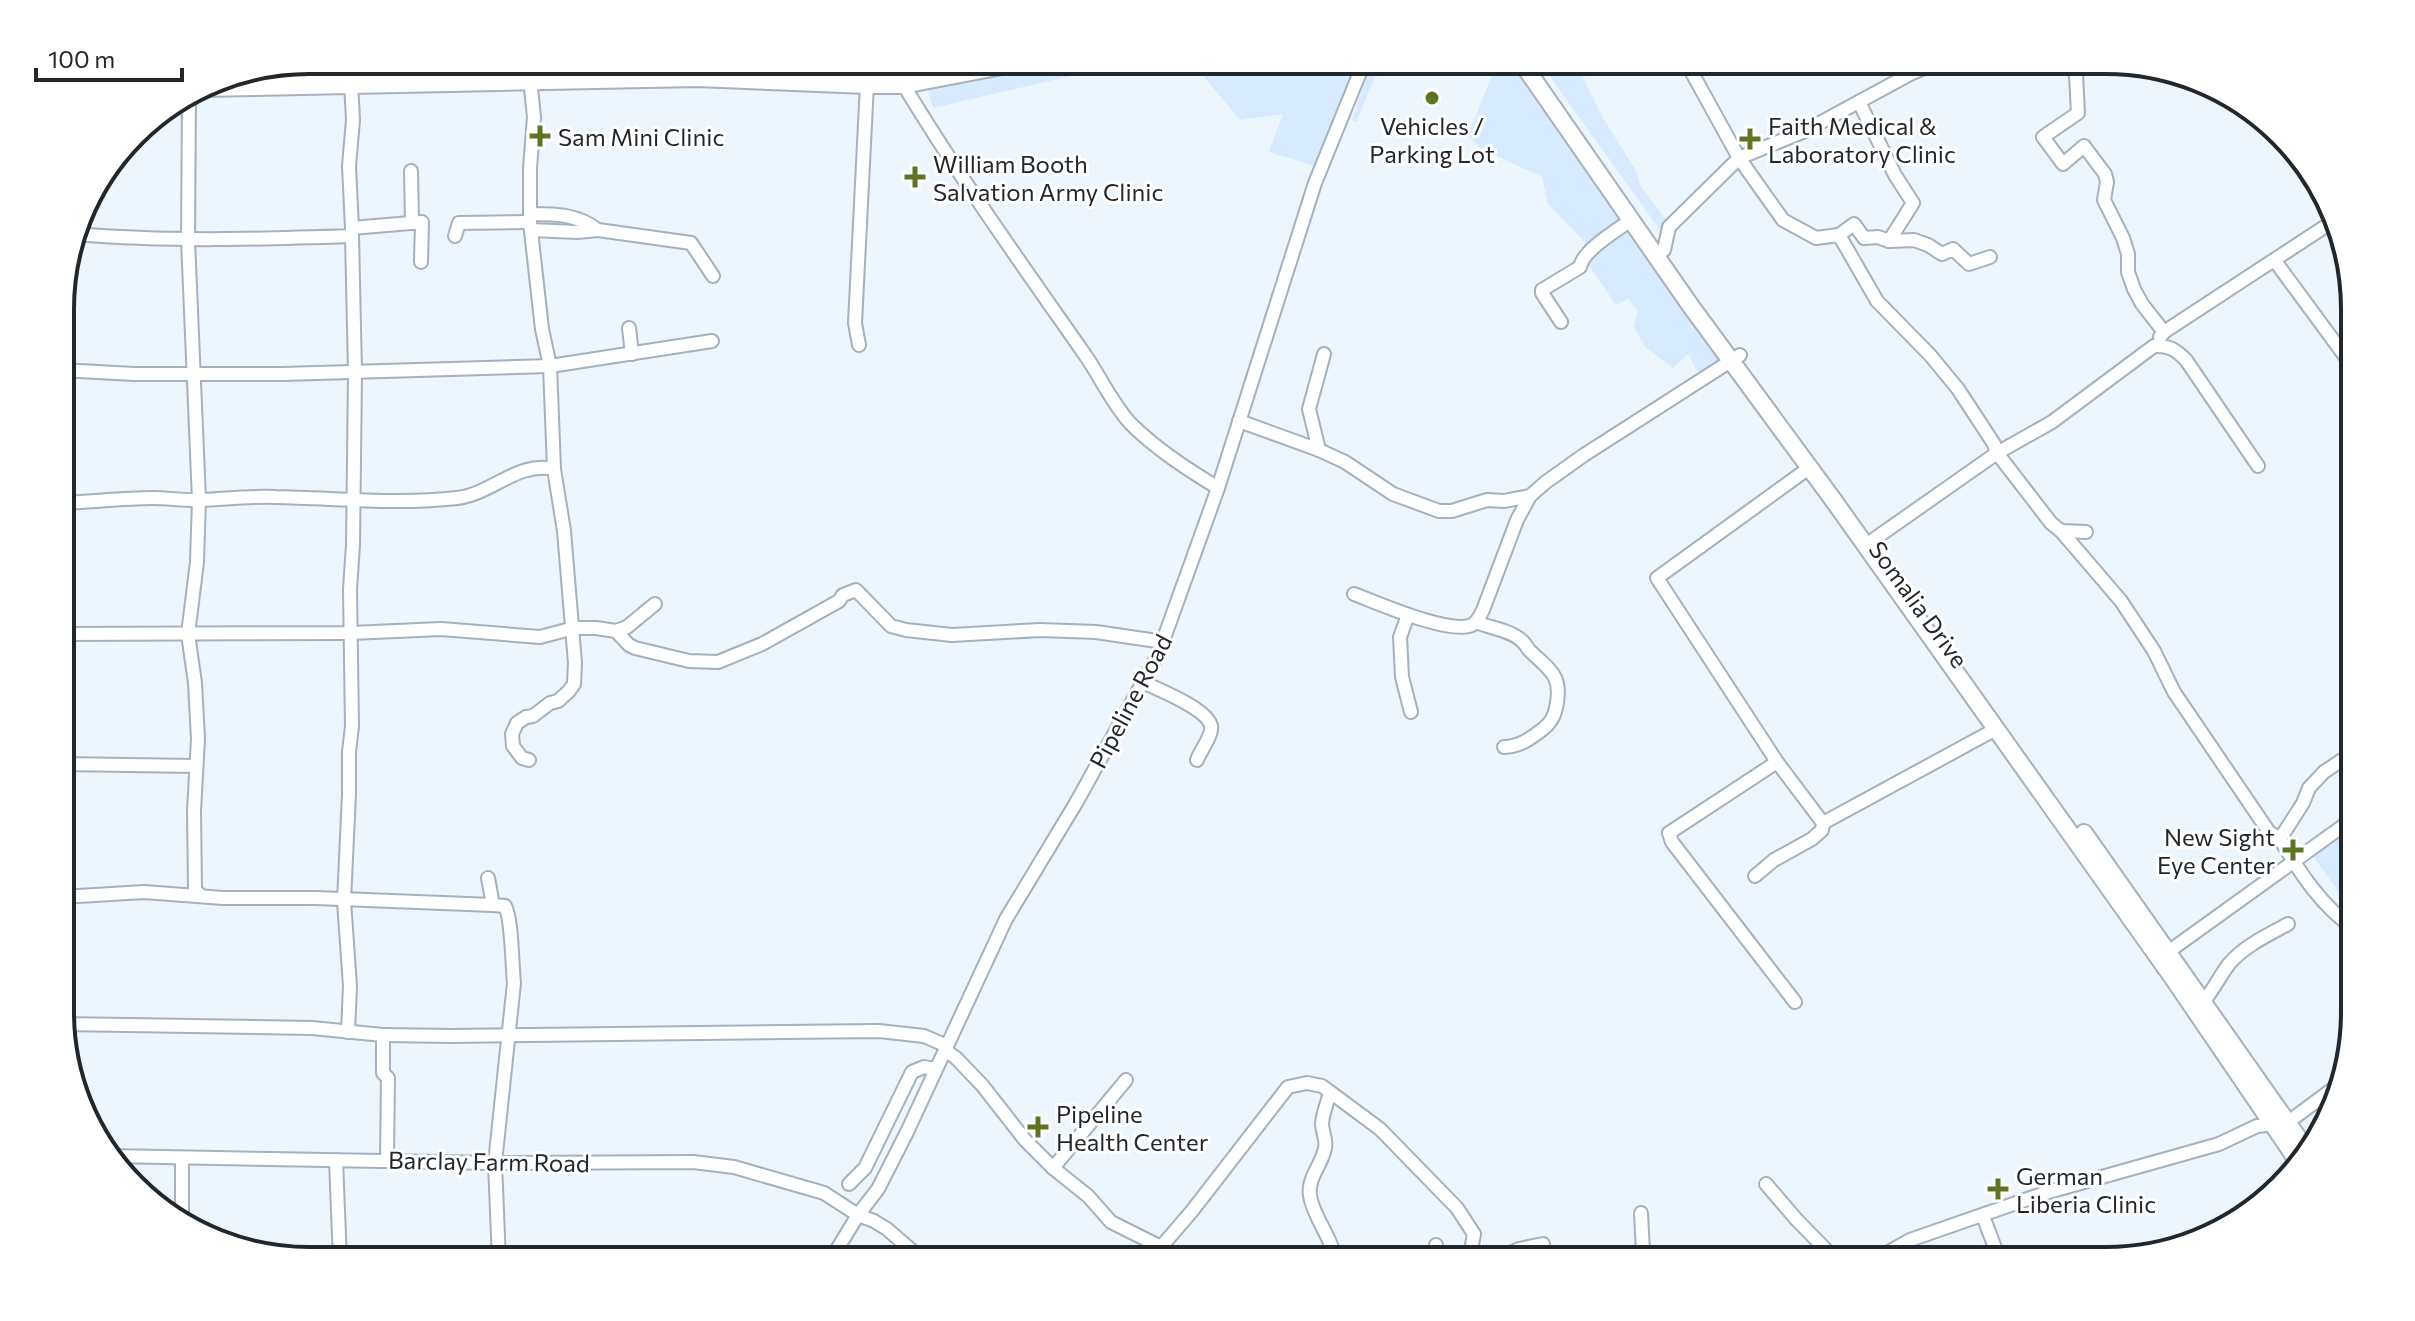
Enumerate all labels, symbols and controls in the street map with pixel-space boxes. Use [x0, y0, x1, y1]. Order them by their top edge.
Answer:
scale bar [36, 32, 182, 82]
text: 100 m [48, 44, 115, 73]
marker: Vehicles / Parking Lot [1423, 89, 1441, 107]
place label: Vehicles / Parking Lot [1369, 111, 1495, 168]
place label: Faith Medical & Laboratory Clinic [1768, 111, 1956, 168]
place label: Sam Mini Clinic [558, 122, 724, 151]
marker: Sam Mini Clinic [529, 125, 551, 147]
marker: Faith Medical & Laboratory Clinic [1739, 128, 1761, 150]
place label: William Booth Salvation Army Clinic [933, 149, 1163, 206]
marker: William Booth Salvation Army Clinic [904, 166, 926, 188]
street label: Somalia Drive [1863, 535, 1975, 673]
street label: Pipeline Road [1083, 629, 1177, 773]
place label: New Sight Eye Center [2157, 822, 2275, 879]
marker: New Sight Eye Center [2282, 839, 2304, 861]
place label: Pipeline Health Center [1056, 1099, 1209, 1156]
marker: Pipeline Health Center [1027, 1116, 1049, 1138]
street label: Barclay Farm Road [388, 1145, 590, 1177]
place label: German Liberia Clinic [2016, 1161, 2156, 1218]
marker: German Liberia Clinic [1987, 1178, 2009, 1200]

